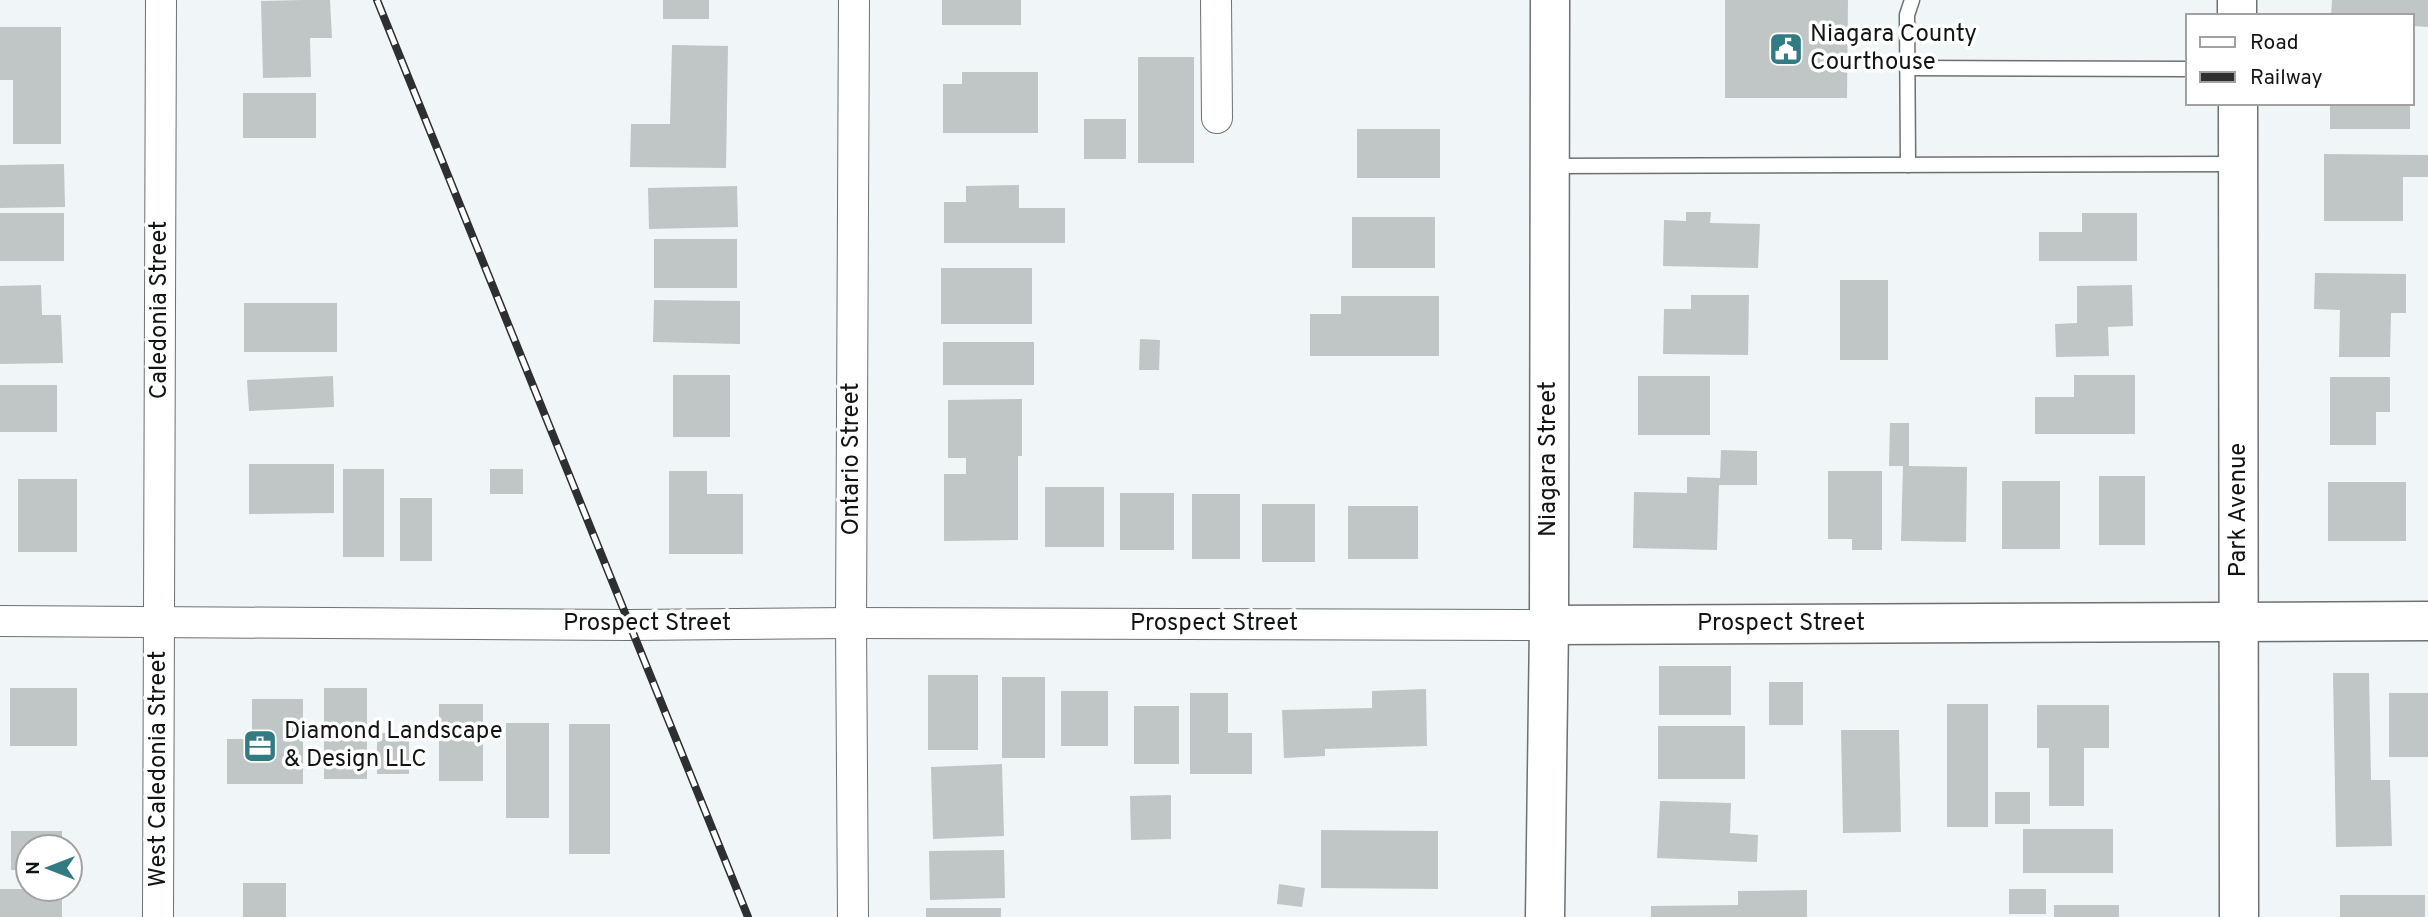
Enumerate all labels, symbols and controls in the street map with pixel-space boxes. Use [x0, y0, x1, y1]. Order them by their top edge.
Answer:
legend [2186, 14, 2414, 105]
place label: Niagara County Courthouse [1810, 20, 1977, 78]
public building icon: Niagara County Courthouse [1767, 30, 1805, 68]
text: Road [2250, 30, 2299, 57]
text: Railway [2250, 65, 2323, 92]
street label: Caledonia Street [145, 221, 175, 399]
street label: Niagara Street [1534, 381, 1564, 537]
street label: Ontario Street [837, 383, 867, 535]
street label: Park Avenue [2224, 443, 2254, 577]
street label: Prospect Street [563, 609, 731, 639]
street label: Prospect Street [1130, 609, 1298, 639]
street label: Prospect Street [1697, 609, 1865, 639]
street label: West Caledonia Street [144, 651, 174, 887]
place label: Diamond Landscape & Design LLC [284, 717, 503, 775]
office icon: Diamond Landscape & Design LLC [241, 727, 279, 765]
north arrow [14, 833, 84, 903]
text: N [22, 861, 46, 875]

